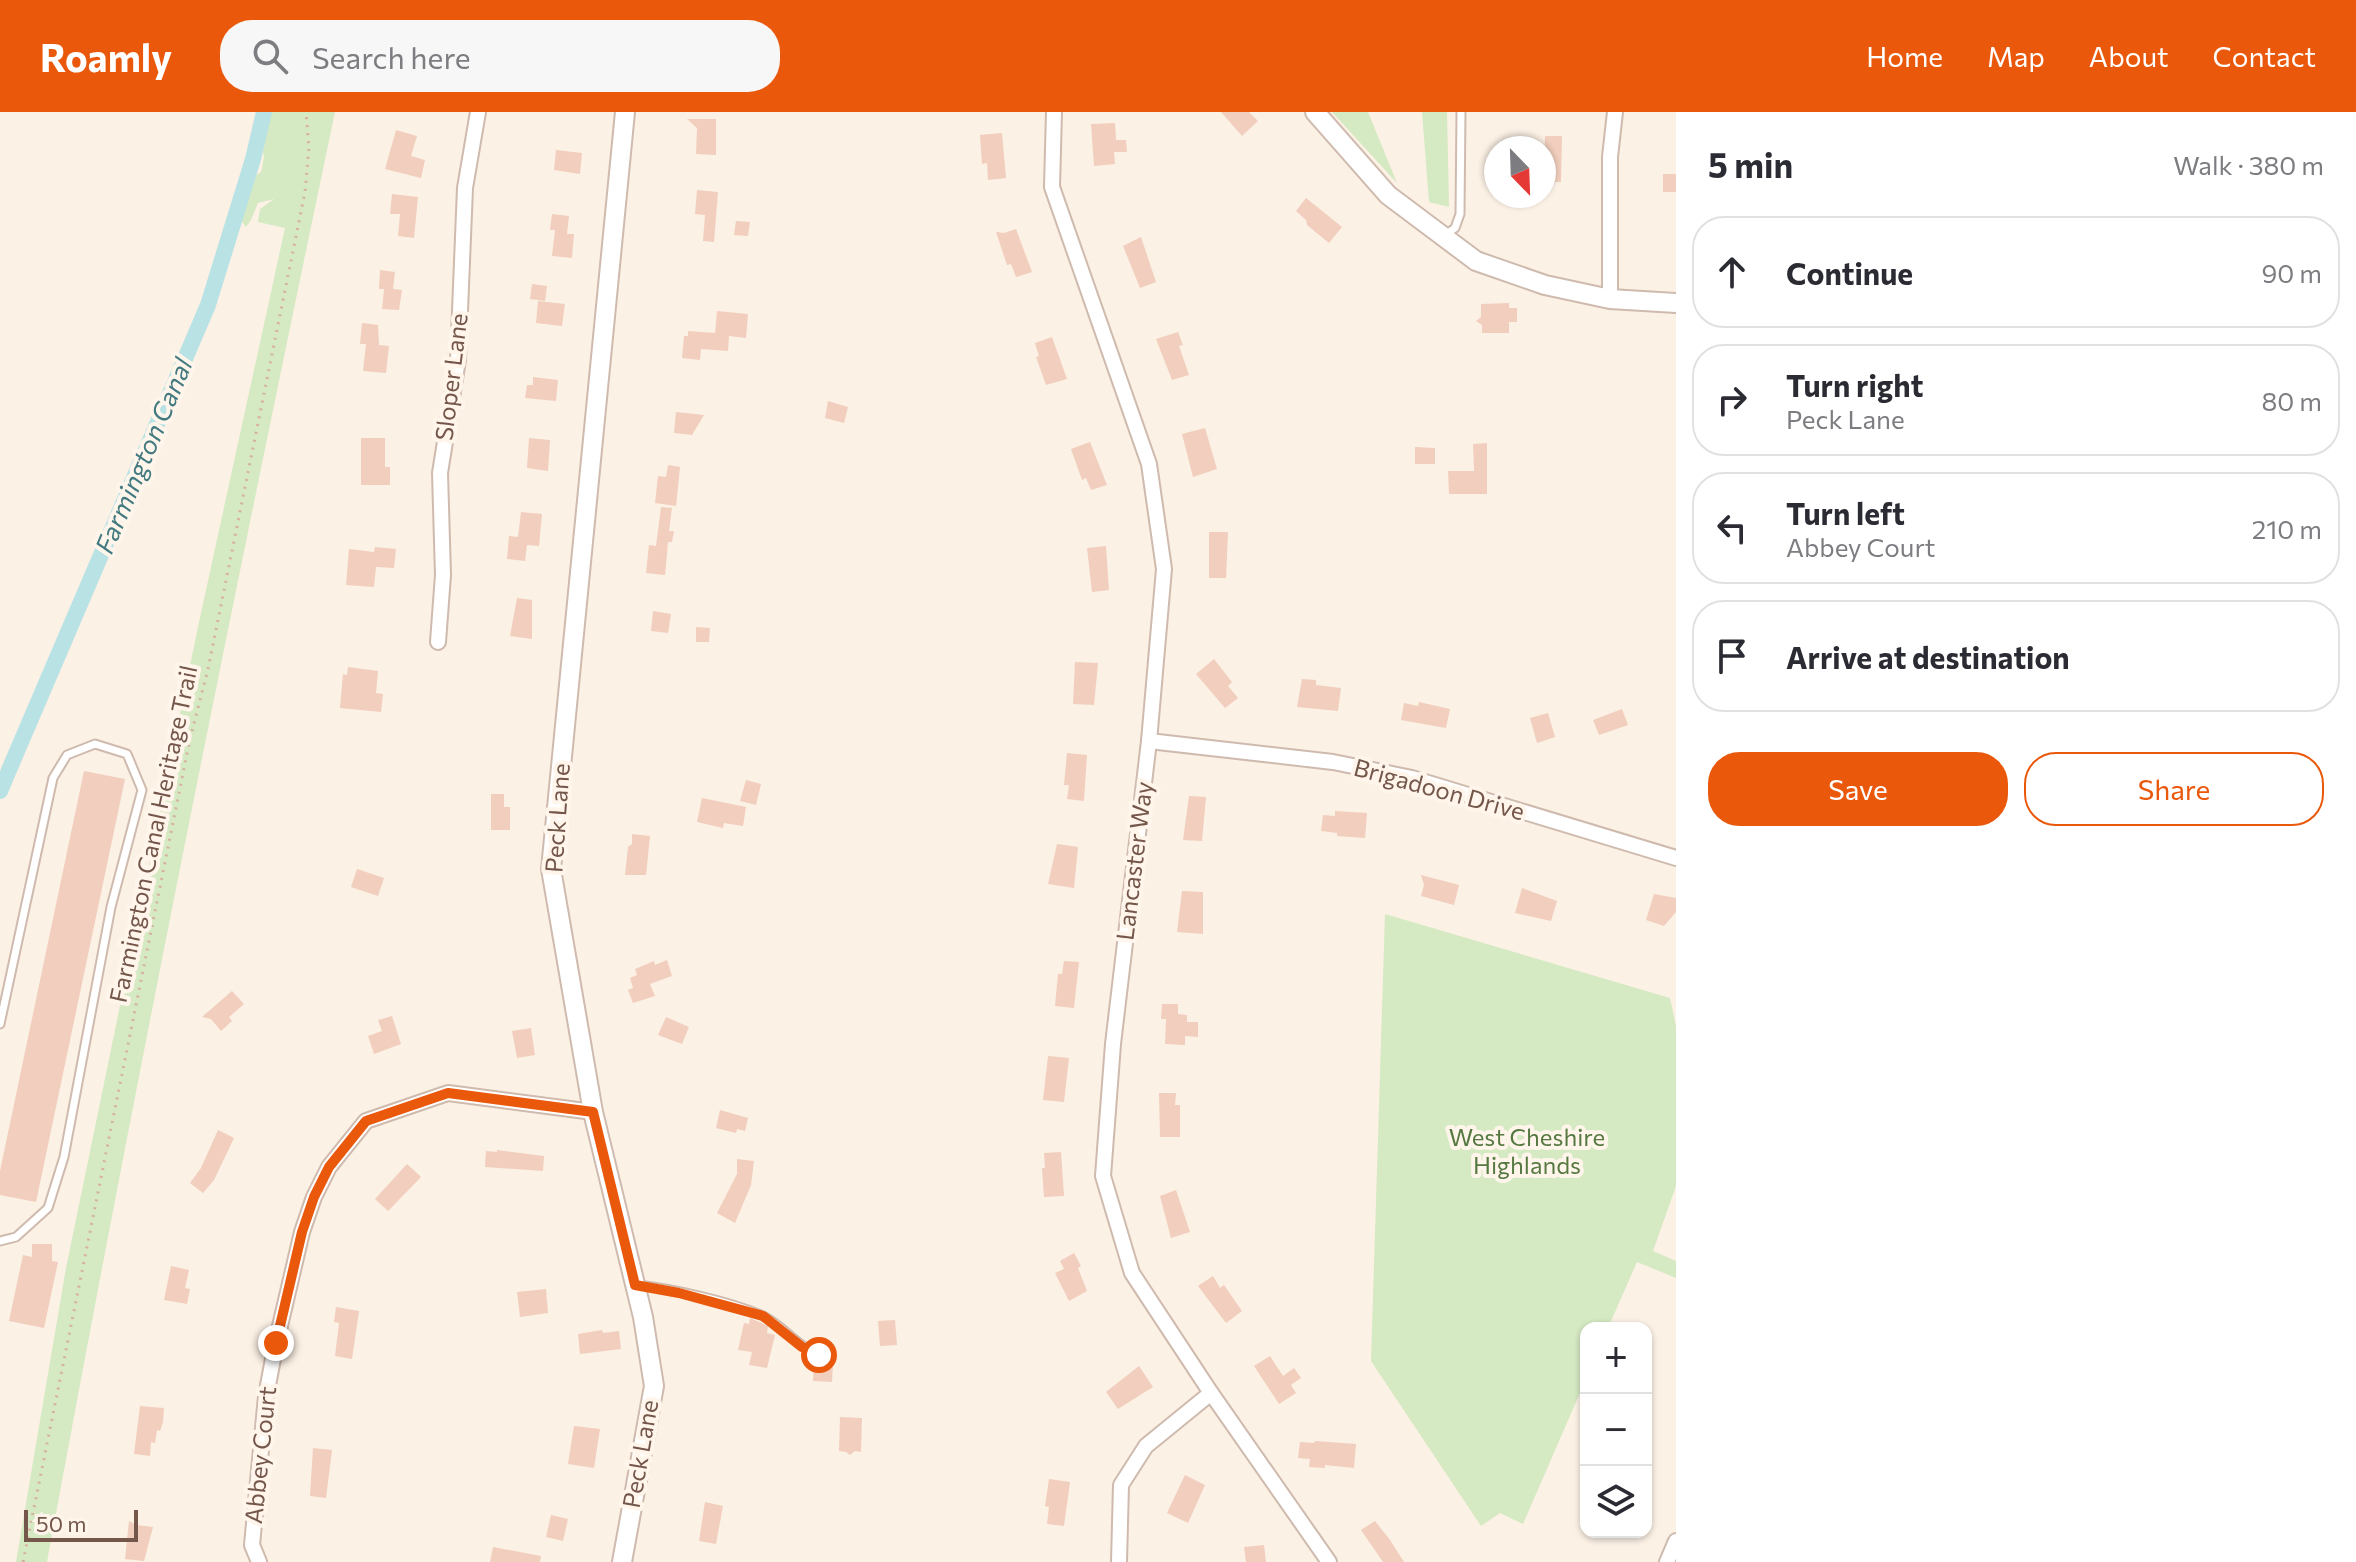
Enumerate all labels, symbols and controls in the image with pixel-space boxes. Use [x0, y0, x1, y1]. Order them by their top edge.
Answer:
search box [220, 20, 780, 92]
text: Roamly [40, 33, 172, 80]
icon: search [248, 34, 292, 78]
text: Search here [312, 38, 471, 75]
text: Home [1866, 39, 1943, 73]
text: Map [1987, 39, 2045, 73]
text: About [2089, 39, 2169, 73]
text: Contact [2213, 39, 2316, 73]
north arrow [1484, 136, 1556, 208]
text: 5 min [1708, 143, 1793, 185]
text: Walk · 380 m [2173, 149, 2324, 180]
icon: ahead [1710, 250, 1754, 294]
text: Continue [1786, 254, 1913, 291]
text: 90 m [2262, 257, 2322, 288]
street label: Sloper Lane [428, 311, 473, 442]
water label: Farmington Canal [87, 352, 198, 558]
text: Turn right [1786, 366, 1923, 403]
icon: right [1710, 378, 1754, 422]
text: 80 m [2262, 385, 2322, 416]
text: Peck Lane [1786, 403, 1905, 434]
text: Turn left [1786, 494, 1905, 531]
icon: left [1710, 506, 1754, 550]
text: 210 m [2252, 513, 2322, 544]
text: Abbey Court [1786, 531, 1935, 562]
icon: arrive [1710, 634, 1754, 678]
text: Arrive at destination [1786, 638, 2070, 675]
street label: Farmington Canal Heritage Trail [103, 662, 202, 1005]
street label: Brigadoon Drive [1351, 752, 1528, 825]
button: Save [1708, 752, 2008, 826]
button: Share [2024, 752, 2324, 826]
street label: Peck Lane [538, 762, 575, 874]
street label: Lancaster Way [1109, 780, 1158, 942]
park label: West Cheshire Highlands [1449, 1122, 1605, 1179]
map controls [1580, 1322, 1652, 1538]
button: + [1580, 1322, 1652, 1394]
route end [258, 1325, 294, 1361]
route start [801, 1337, 837, 1373]
street label: Abbey Court [238, 1385, 281, 1525]
button: − [1580, 1394, 1652, 1466]
street label: Peck Lane [616, 1397, 663, 1510]
button: layers [1580, 1466, 1652, 1538]
scale bar [24, 1506, 138, 1542]
text: 50 m [36, 1510, 86, 1537]

